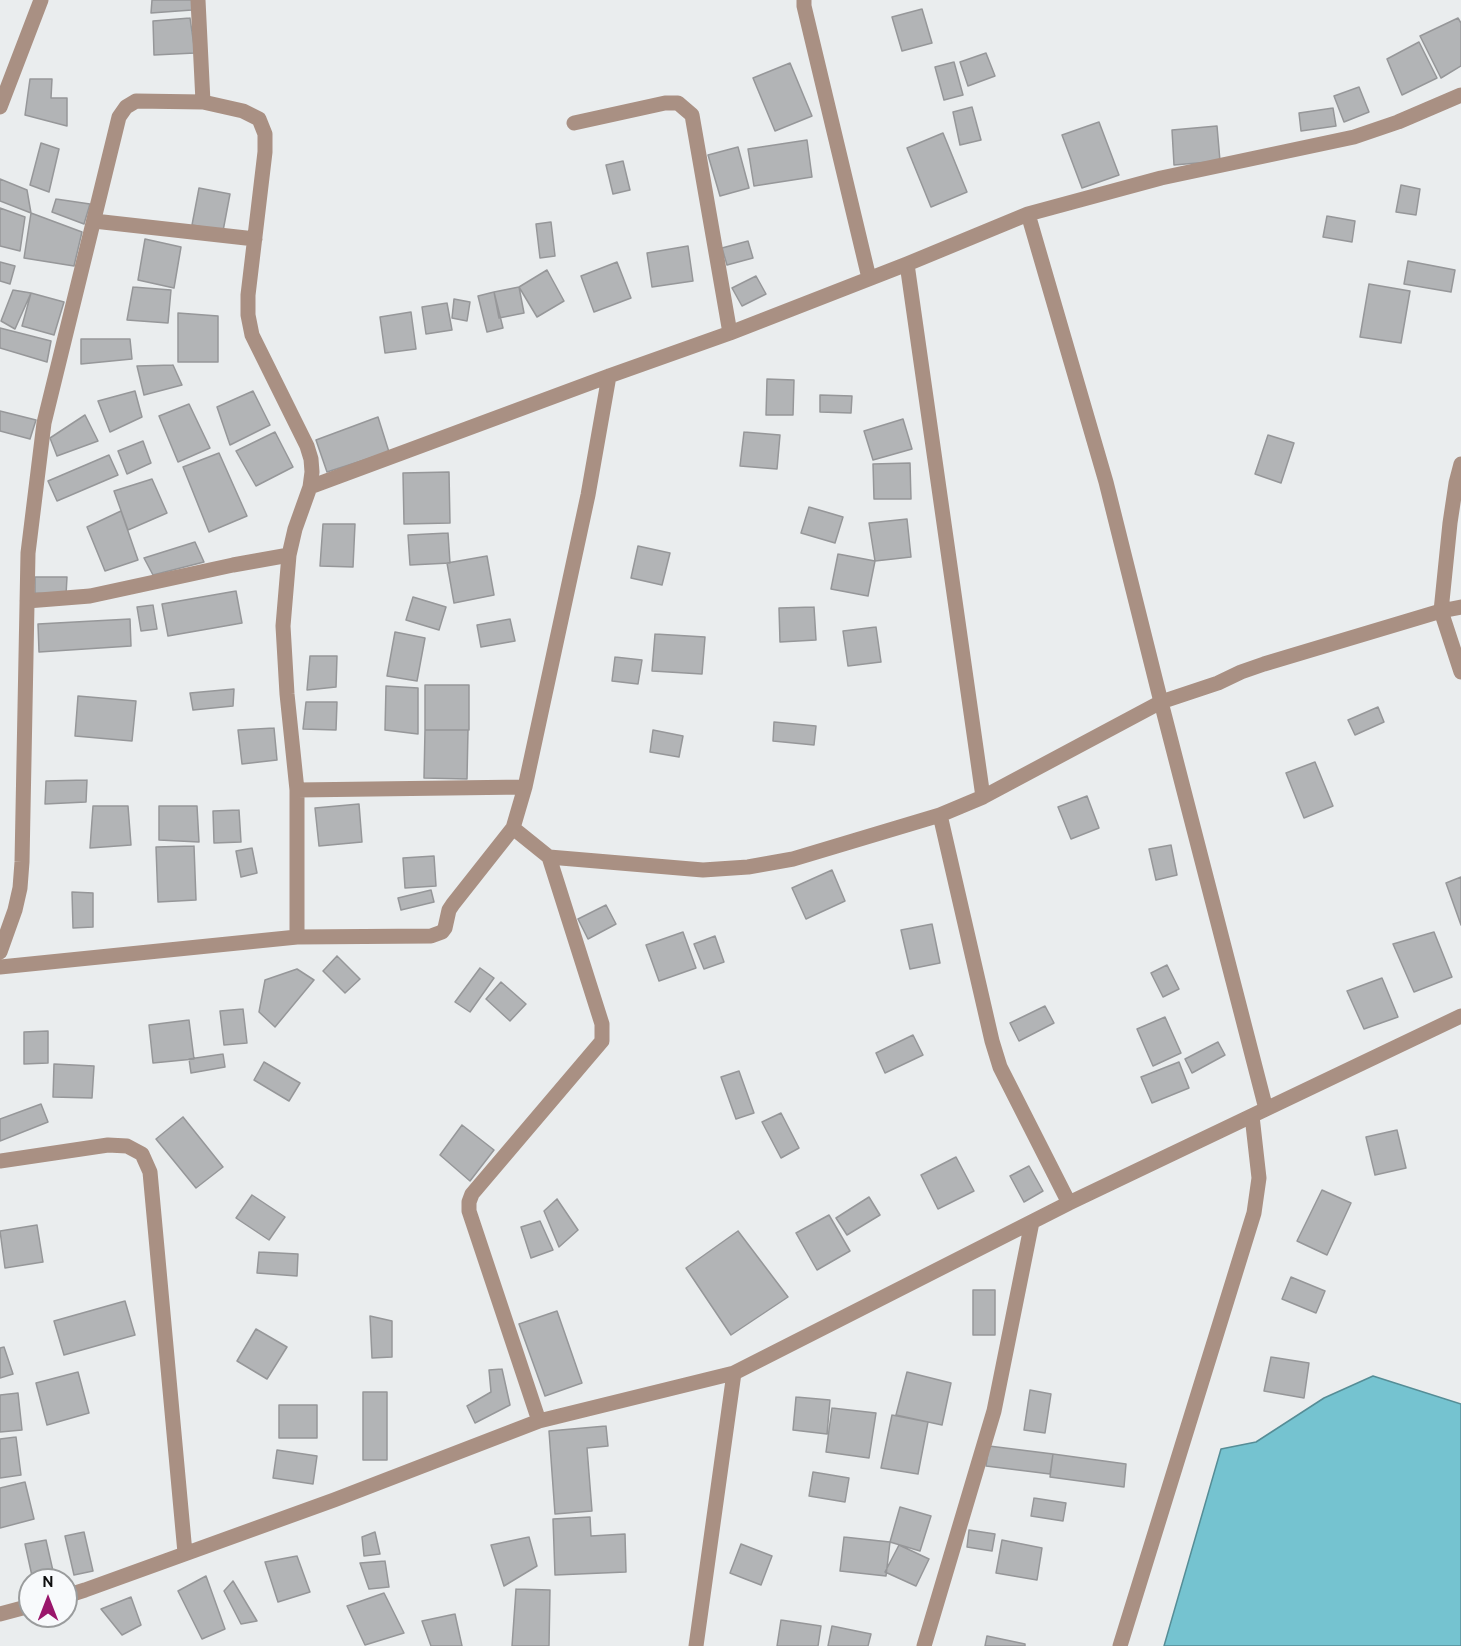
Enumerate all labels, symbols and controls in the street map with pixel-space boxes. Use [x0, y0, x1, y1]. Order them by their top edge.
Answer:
north arrow [18, 1568, 78, 1628]
text: N [42, 1572, 54, 1591]

